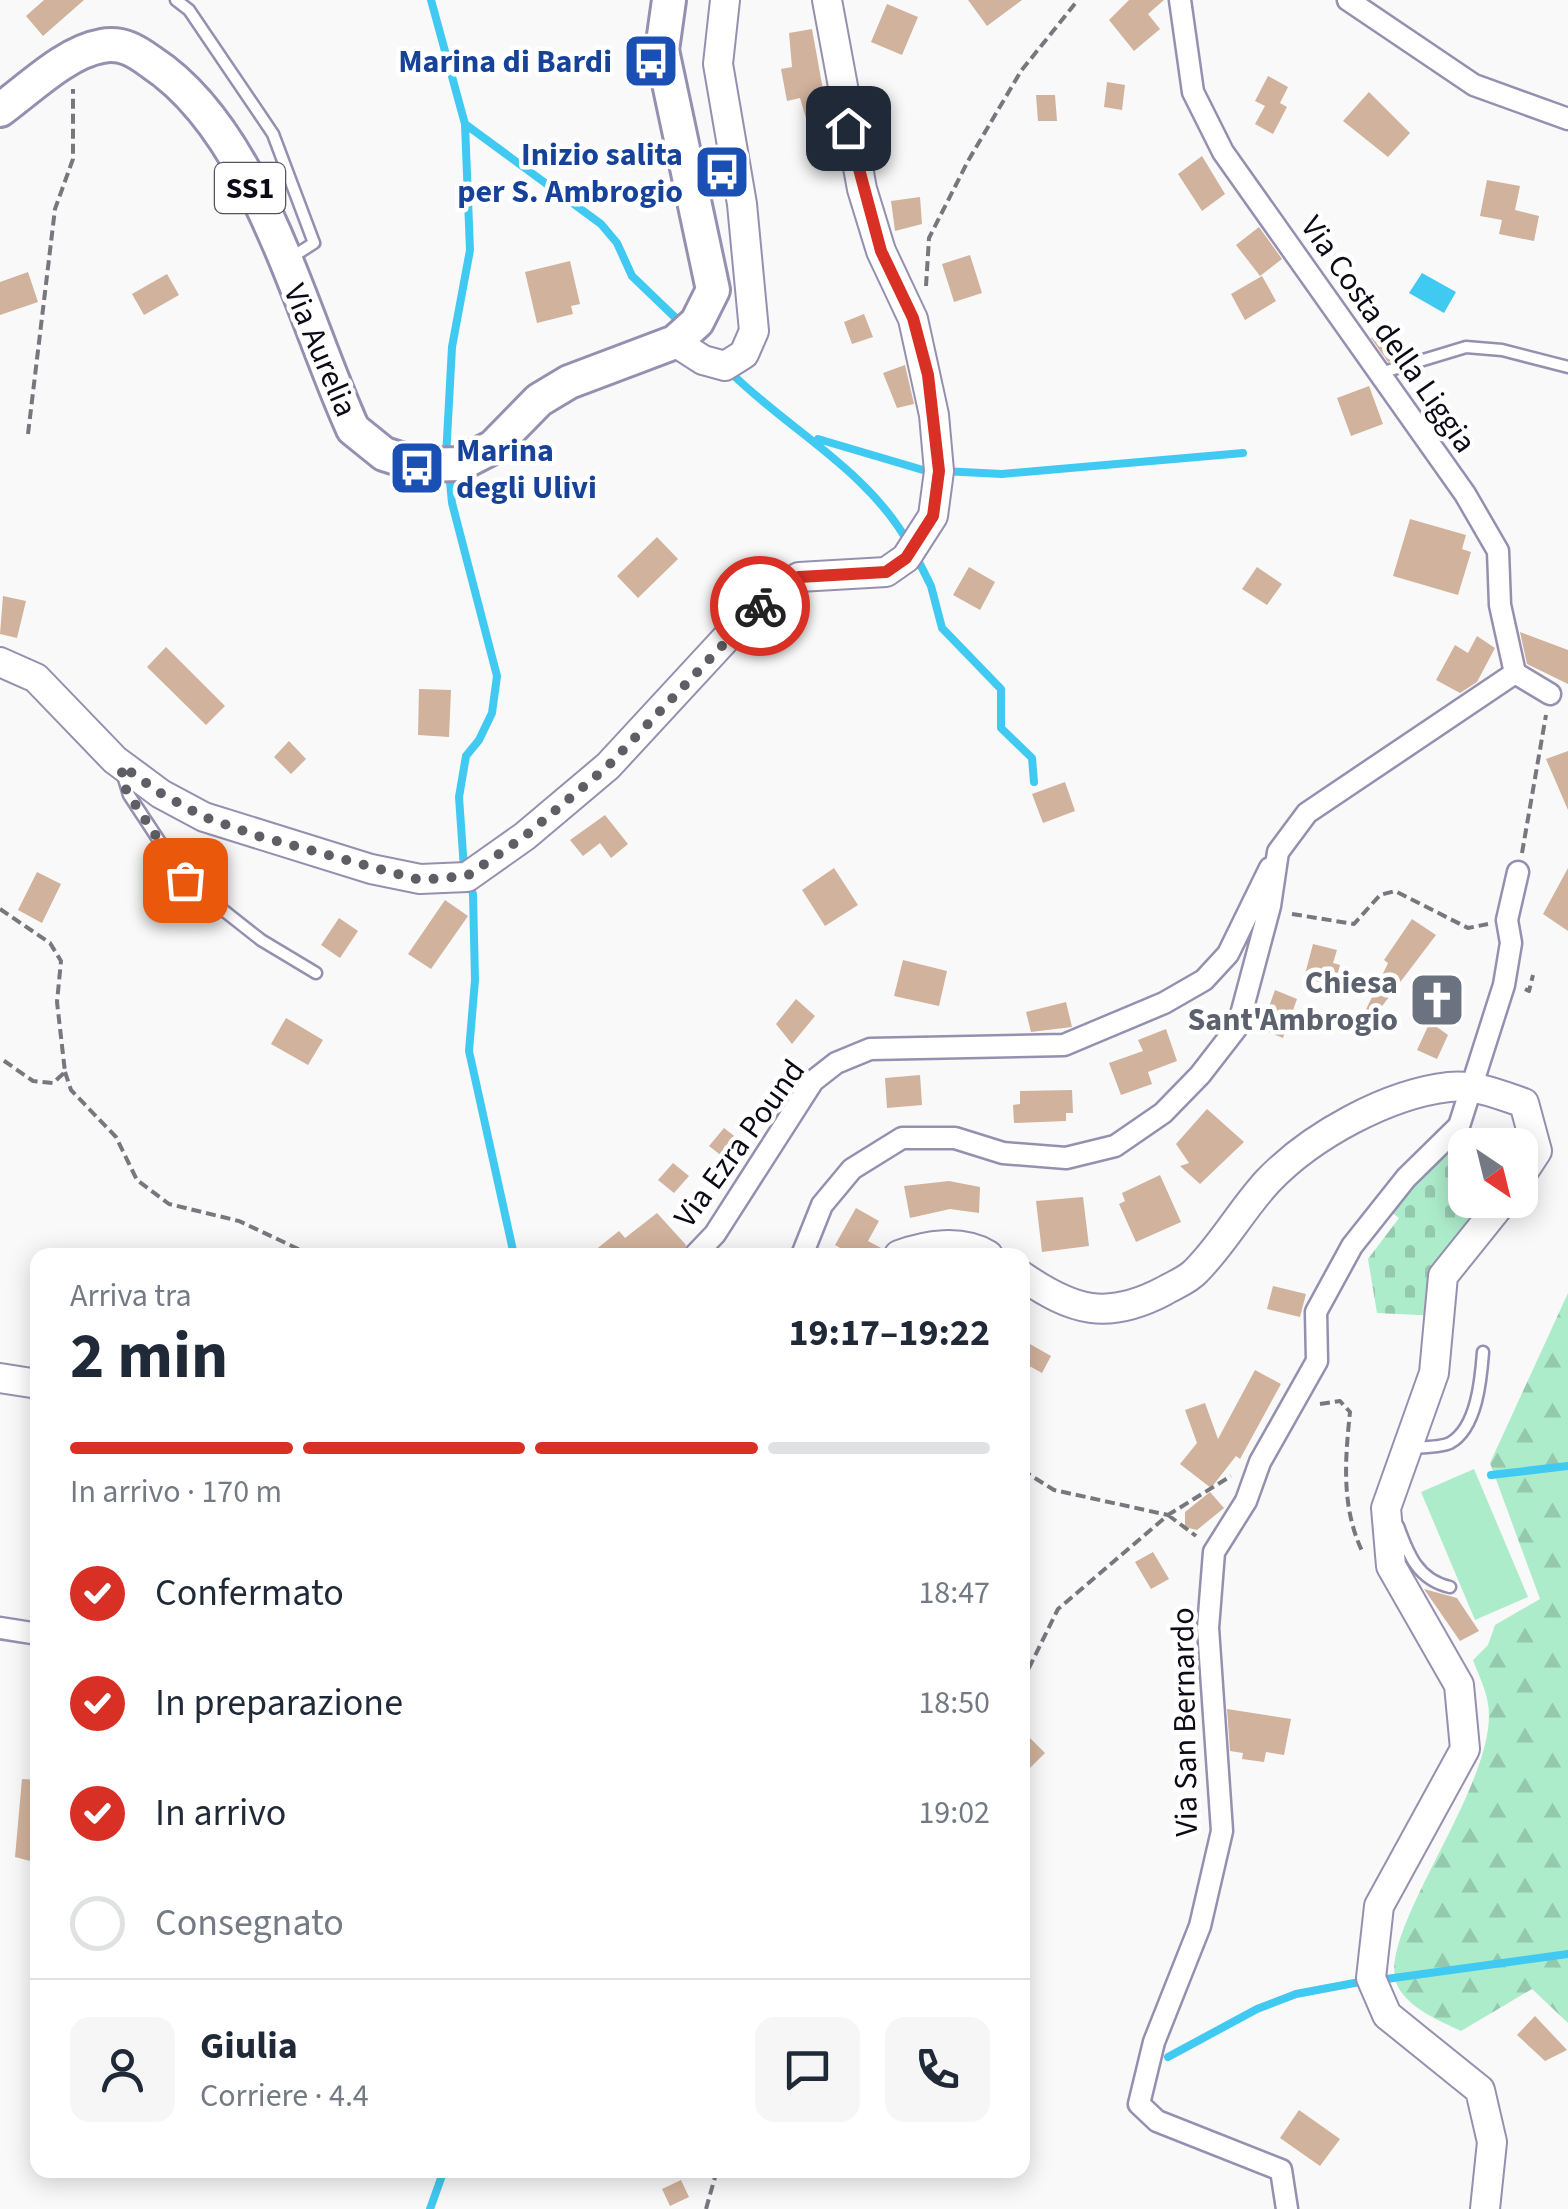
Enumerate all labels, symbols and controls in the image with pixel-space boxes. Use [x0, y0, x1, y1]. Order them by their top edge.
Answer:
bus stop icon: Marina di Bardi [621, 31, 681, 91]
place label: Marina di Bardi [398, 39, 612, 85]
pin [806, 86, 891, 171]
icon: home [821, 101, 876, 156]
place label: Inizio salita per S. Ambrogio [457, 132, 683, 215]
bus stop icon: Inizio salita per S. Ambrogio [692, 142, 752, 202]
road number: SS1 [215, 163, 285, 213]
street label: Via Costa della Liggia [1289, 207, 1487, 462]
street label: Via Aurelia [272, 277, 369, 424]
place label: Marina degli Ulivi [456, 428, 597, 511]
bus stop icon: Marina degli Ulivi [387, 438, 447, 498]
courier [710, 556, 810, 656]
icon: bike [733, 579, 788, 634]
pin [143, 838, 228, 923]
icon: bag [158, 853, 213, 908]
place label: Chiesa Sant'Ambrogio [1188, 960, 1398, 1043]
church icon: Chiesa Sant'Ambrogio [1407, 970, 1467, 1030]
street label: Via Ezra Pound [663, 1050, 816, 1237]
north arrow [1448, 1128, 1538, 1218]
map controls [1448, 1128, 1538, 1218]
text: Arriva tra [70, 1273, 192, 1319]
text: 19:17–19:22 [788, 1306, 990, 1360]
text: 2 min [70, 1310, 228, 1403]
text: In arrivo · 170 m [70, 1469, 282, 1515]
icon: check [70, 1566, 125, 1621]
text: Confermato [155, 1566, 344, 1620]
text: 18:47 [918, 1570, 990, 1616]
street label: Via San Bernardo [1160, 1607, 1210, 1837]
icon: check [70, 1676, 125, 1731]
text: In preparazione [155, 1676, 403, 1730]
text: 18:50 [918, 1680, 990, 1726]
icon: check [70, 1786, 125, 1841]
text: In arrivo [155, 1786, 286, 1840]
text: 19:02 [918, 1790, 990, 1836]
text: Consegnato [155, 1896, 344, 1950]
button: person [70, 2017, 175, 2122]
button: chat [755, 2017, 860, 2122]
button: phone [885, 2017, 990, 2122]
text: Giulia [200, 2019, 298, 2073]
text: Corriere · 4.4 [200, 2073, 369, 2119]

